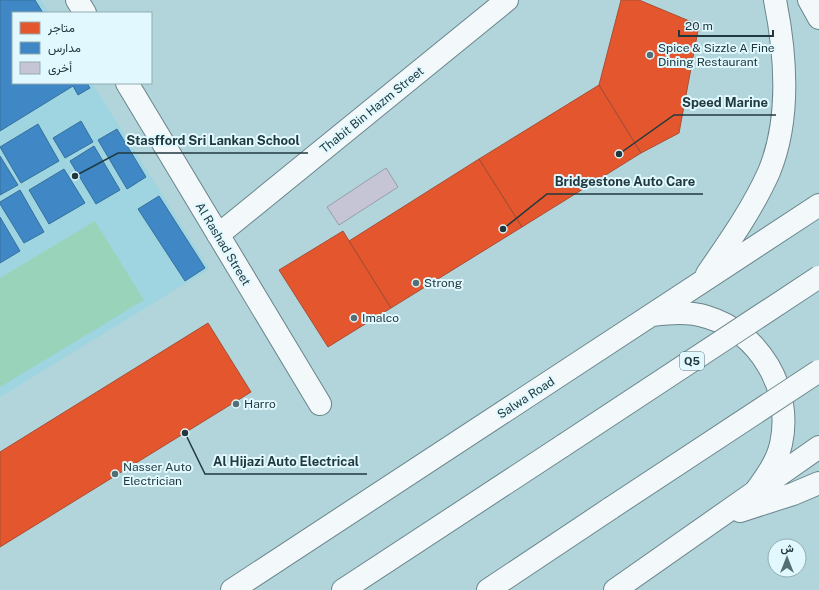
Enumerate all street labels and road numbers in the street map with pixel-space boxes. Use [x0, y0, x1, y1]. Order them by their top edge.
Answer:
street label: Thabit Bin Hazm Street [317, 64, 427, 156]
street label: Al Rashad Street [193, 200, 253, 288]
road number: Q5 [680, 352, 704, 370]
street label: Salwa Road [495, 374, 557, 422]

